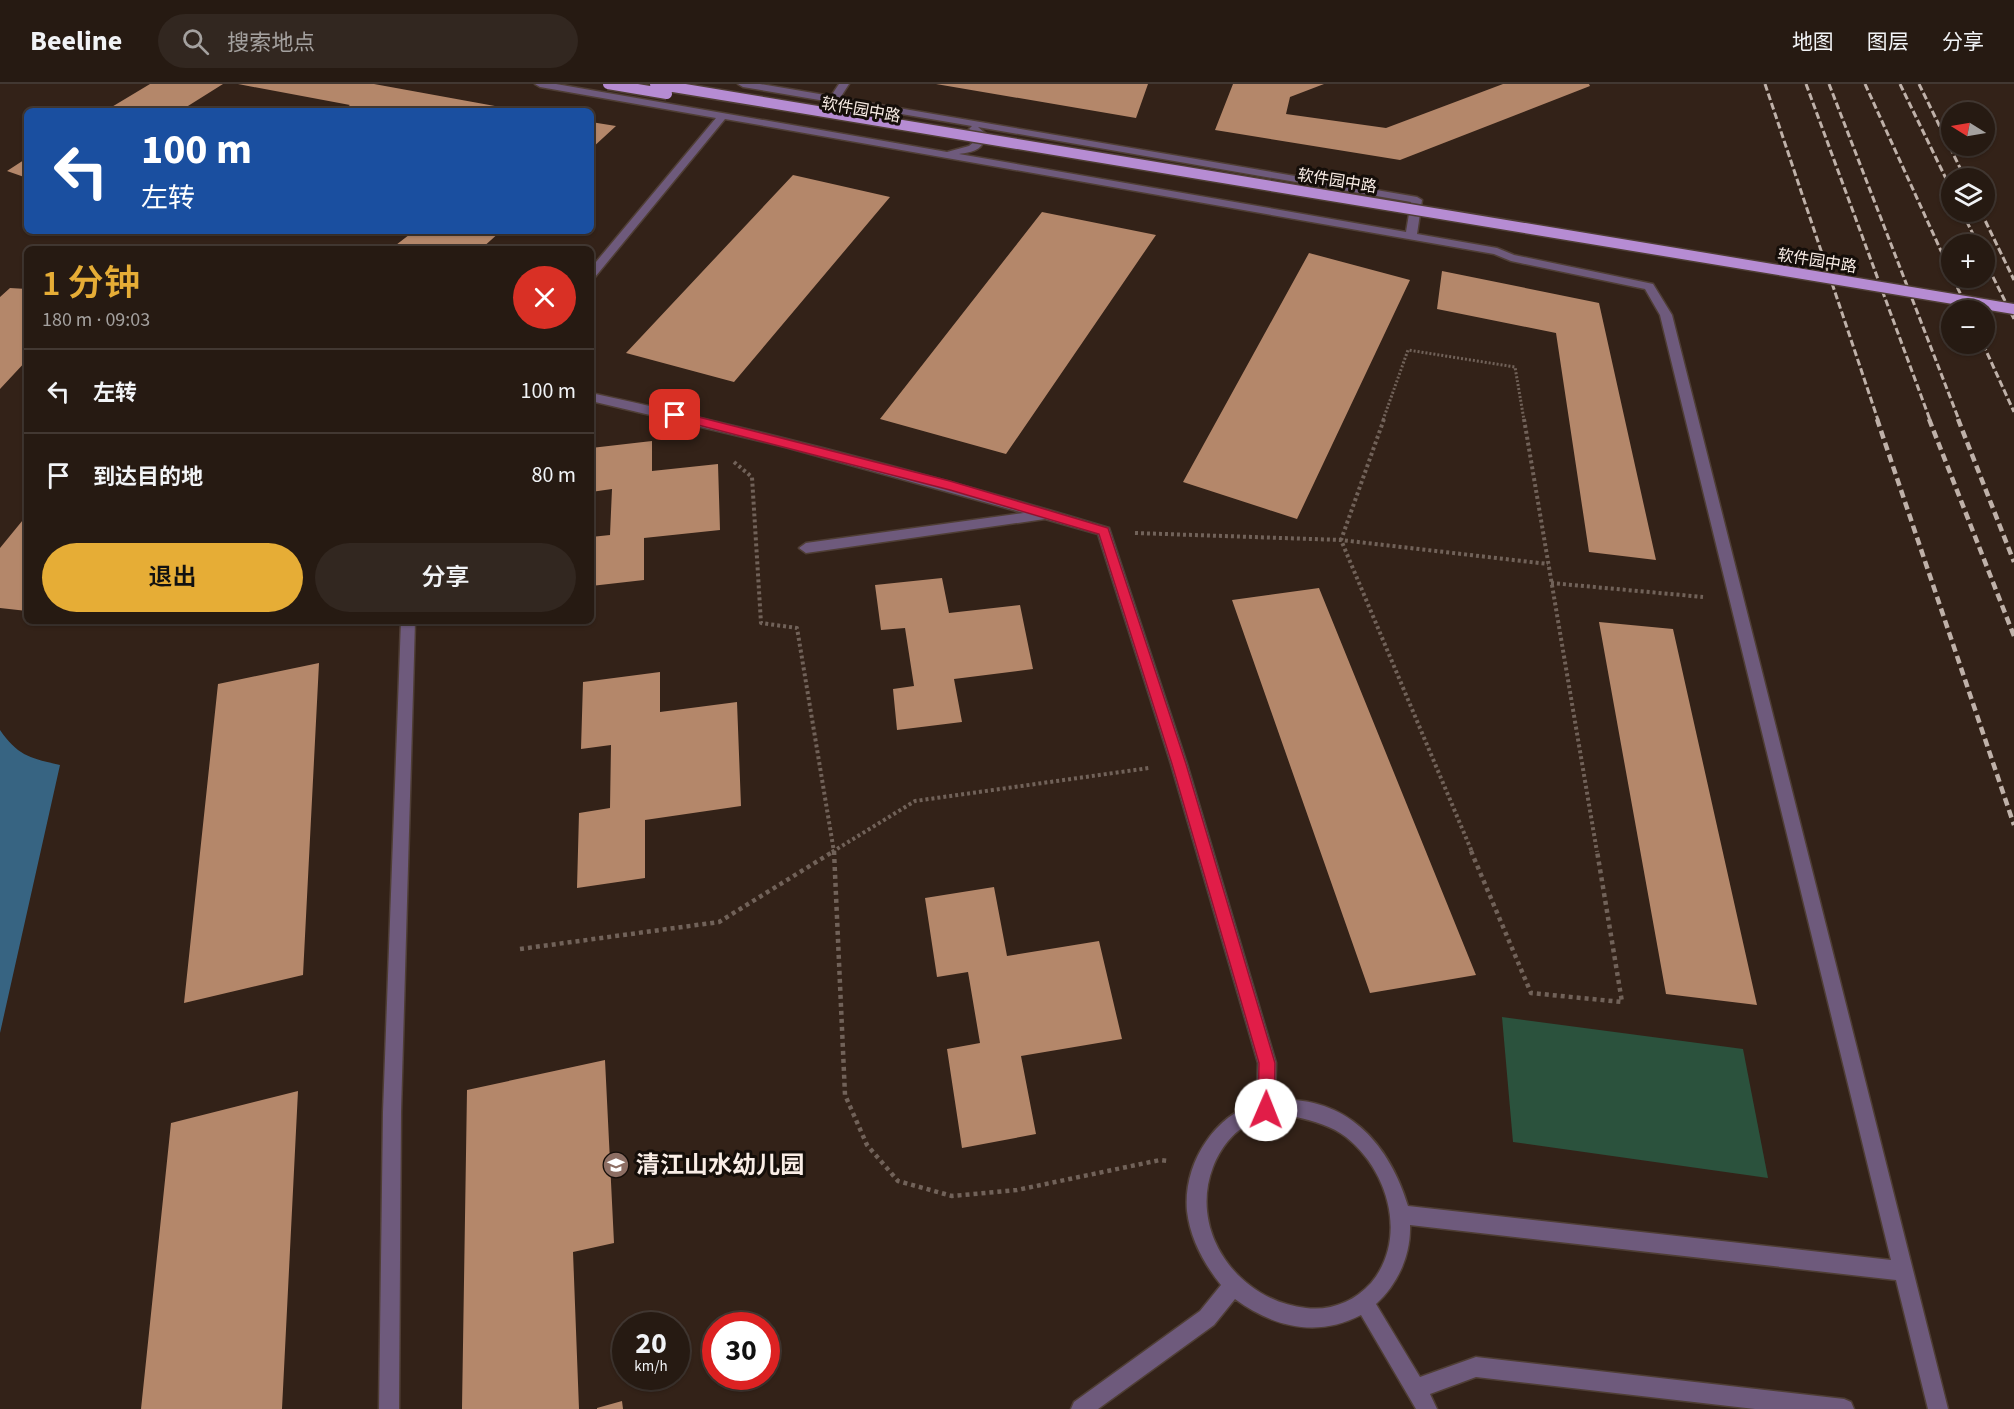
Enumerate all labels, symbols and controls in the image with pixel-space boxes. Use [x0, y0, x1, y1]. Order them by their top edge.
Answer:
search box [158, 14, 578, 68]
text: Beeline [30, 21, 122, 61]
icon: search [179, 25, 212, 58]
text: 搜索地点 [227, 27, 315, 59]
text: 地图 [1792, 27, 1834, 57]
text: 图层 [1867, 27, 1909, 57]
text: 分享 [1942, 27, 1984, 57]
street label: 软件园中路 [820, 92, 902, 128]
north arrow [1941, 102, 1995, 156]
map controls [1941, 102, 1995, 354]
text: 100 m [141, 120, 252, 180]
icon: left [42, 132, 120, 210]
street label: 软件园中路 [1296, 164, 1378, 198]
button: layers [1941, 168, 1995, 222]
text: 左转 [141, 179, 195, 218]
button: + [1941, 234, 1995, 288]
street label: 软件园中路 [1776, 244, 1858, 278]
text: 1 分钟 [42, 258, 140, 309]
button: close [513, 266, 576, 329]
button: − [1941, 300, 1995, 354]
text: 180 m · 09:03 [42, 306, 150, 334]
icon: left [42, 375, 75, 408]
text: 100 m [521, 375, 576, 407]
text: 左转 [93, 377, 137, 409]
pin [649, 389, 700, 440]
icon: arrive [658, 398, 691, 431]
icon: arrive [42, 459, 75, 492]
text: 80 m [531, 459, 576, 491]
text: 到达目的地 [93, 461, 203, 493]
button: 退出 [42, 543, 303, 612]
button: 分享 [315, 543, 576, 612]
position arrow [1234, 1078, 1298, 1142]
place label: 清江山水幼儿园 [636, 1148, 804, 1183]
school or university icon: 清江山水幼儿园 [601, 1150, 631, 1180]
speed limit sign: 30 [702, 1312, 780, 1390]
text: 20 [635, 1322, 667, 1365]
text: km/h [634, 1356, 668, 1377]

